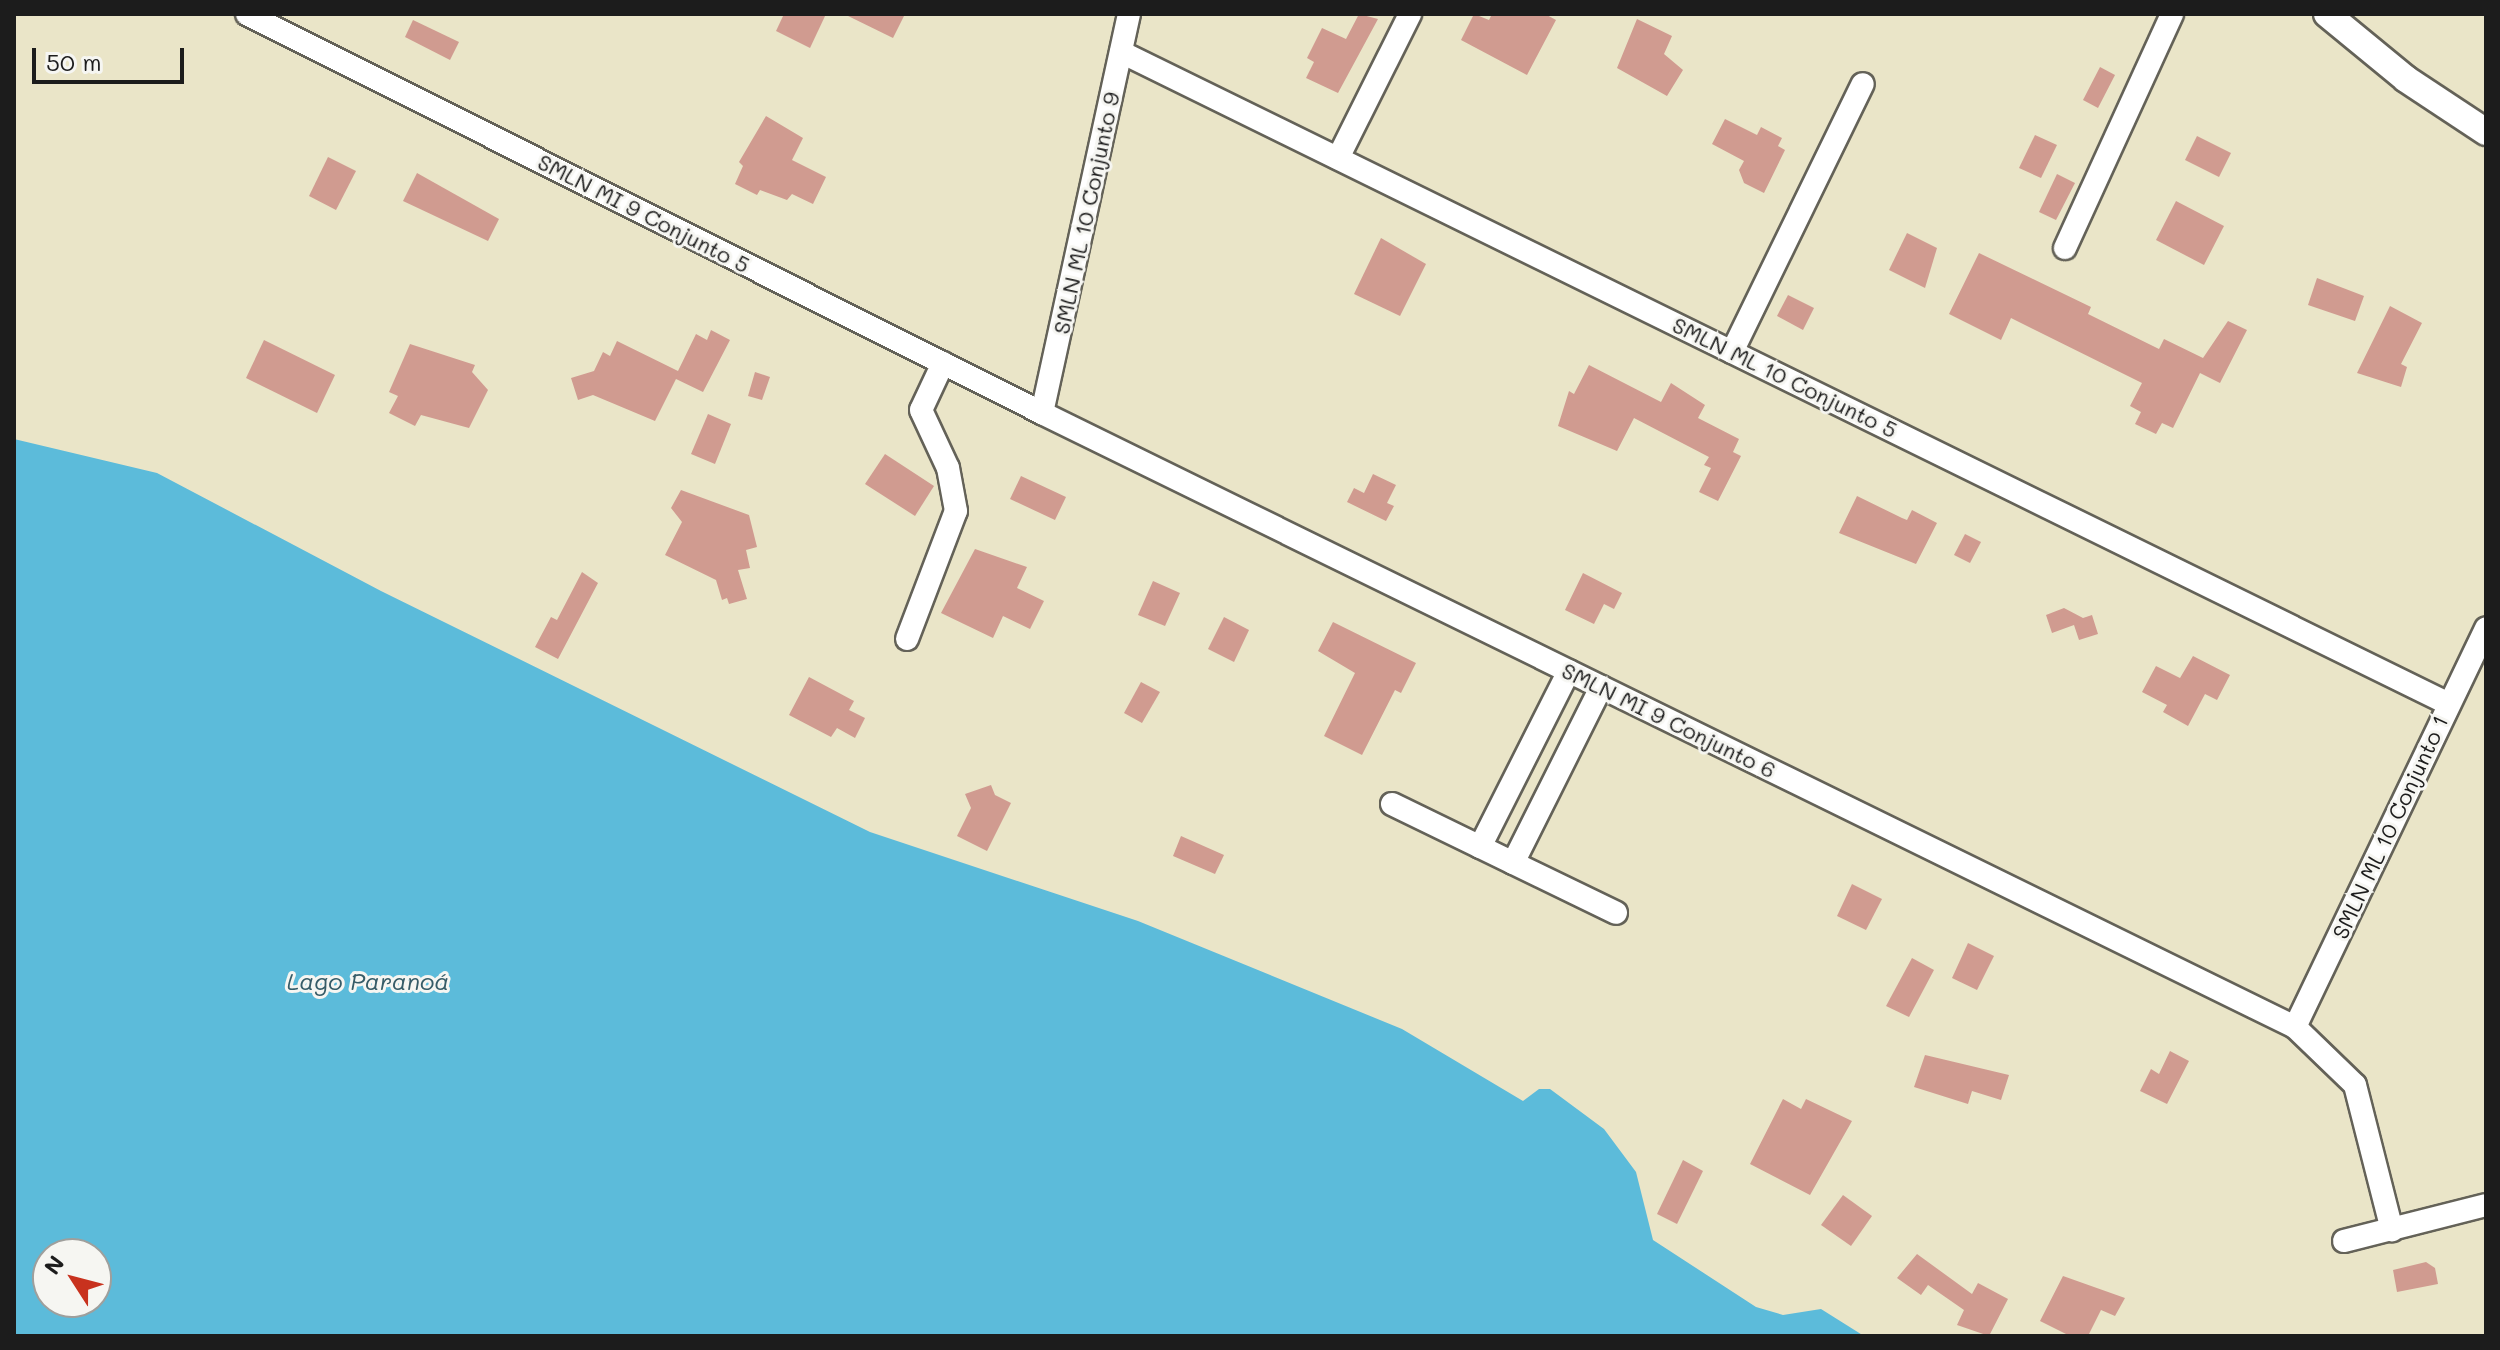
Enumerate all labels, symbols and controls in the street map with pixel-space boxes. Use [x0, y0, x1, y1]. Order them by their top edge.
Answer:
scale bar [36, 32, 188, 82]
text: 50 m [46, 46, 102, 77]
street label: SMLN ML 10 Conjunto 9 [1047, 90, 1125, 336]
street label: SMLN MI 9 Conjunto 5 [534, 148, 754, 278]
street label: SMLN ML 10 Conjunto 5 [1668, 311, 1902, 443]
street label: SMLN MI 9 Conjunto 6 [1558, 657, 1780, 783]
street label: SMLN ML 10 Conjunto 1 [2327, 711, 2453, 943]
water label: Lago Paranoá [287, 967, 449, 995]
north arrow [32, 1238, 112, 1318]
text: N [37, 1250, 70, 1280]

